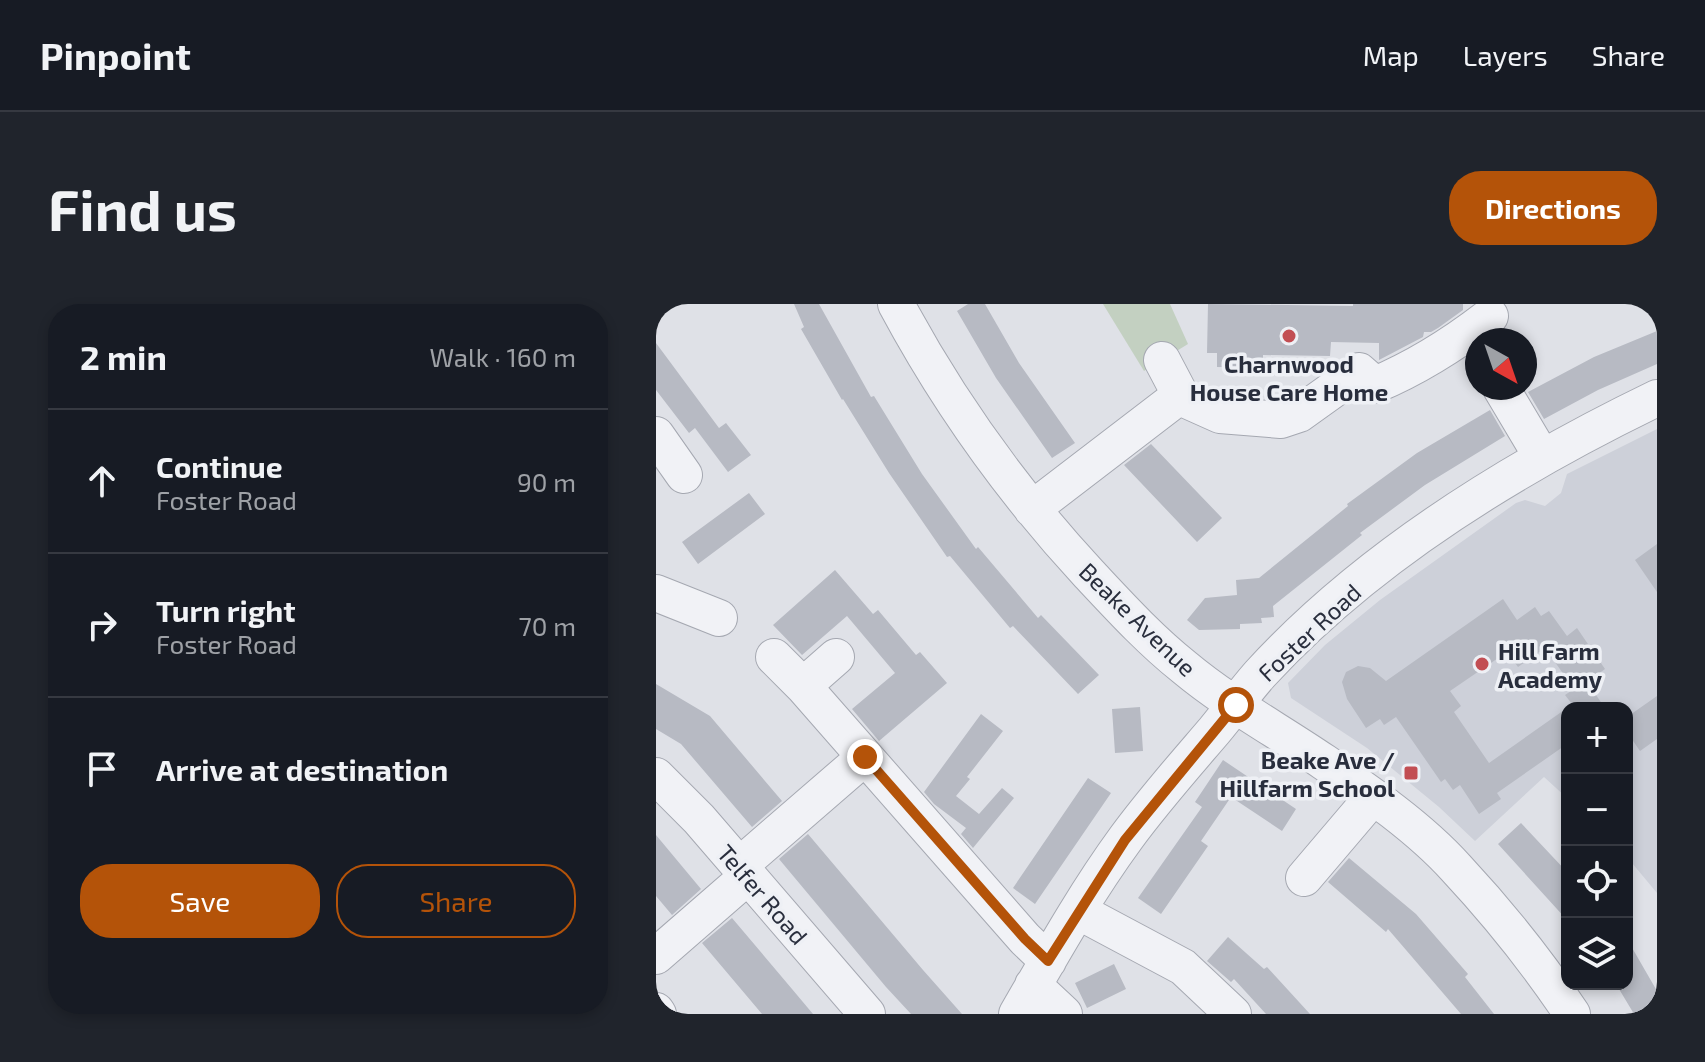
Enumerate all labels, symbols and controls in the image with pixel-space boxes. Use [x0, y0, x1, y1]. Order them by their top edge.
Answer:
text: Pinpoint [40, 32, 191, 78]
text: Map [1363, 38, 1419, 72]
text: Layers [1463, 38, 1548, 72]
text: Share [1592, 38, 1665, 72]
button: Directions [1449, 171, 1657, 245]
text: Find us [48, 175, 237, 242]
marker: Charnwood House Care Home [1280, 327, 1298, 345]
north arrow [1465, 328, 1537, 400]
text: 2 min [80, 336, 167, 377]
text: Walk · 160 m [429, 341, 576, 372]
place label: Charnwood House Care Home [1190, 349, 1388, 406]
text: Continue [156, 448, 283, 484]
icon: ahead [80, 459, 124, 503]
text: 90 m [517, 466, 576, 497]
text: Foster Road [156, 484, 297, 515]
street label: Beake Avenue [1074, 556, 1202, 682]
street label: Foster Road [1252, 577, 1366, 687]
text: Turn right [156, 592, 296, 628]
icon: right [80, 603, 124, 647]
text: 70 m [518, 610, 576, 641]
text: Foster Road [156, 628, 297, 659]
place label: Hill Farm Academy [1498, 636, 1603, 693]
marker: Hill Farm Academy [1473, 655, 1491, 673]
route start [1218, 687, 1254, 723]
map controls [1561, 702, 1633, 990]
button: + [1561, 702, 1633, 774]
route end [847, 739, 883, 775]
place label: Beake Ave / Hillfarm School [1219, 745, 1395, 802]
icon: arrive [80, 747, 124, 791]
text: Arrive at destination [156, 751, 448, 787]
marker: Beake Ave / Hillfarm School [1402, 764, 1420, 782]
button: − [1561, 774, 1633, 846]
street label: Telfer Road [712, 838, 814, 950]
button: locate [1561, 846, 1633, 918]
button: Save [80, 864, 320, 938]
button: Share [336, 864, 576, 938]
button: layers [1561, 918, 1633, 990]

